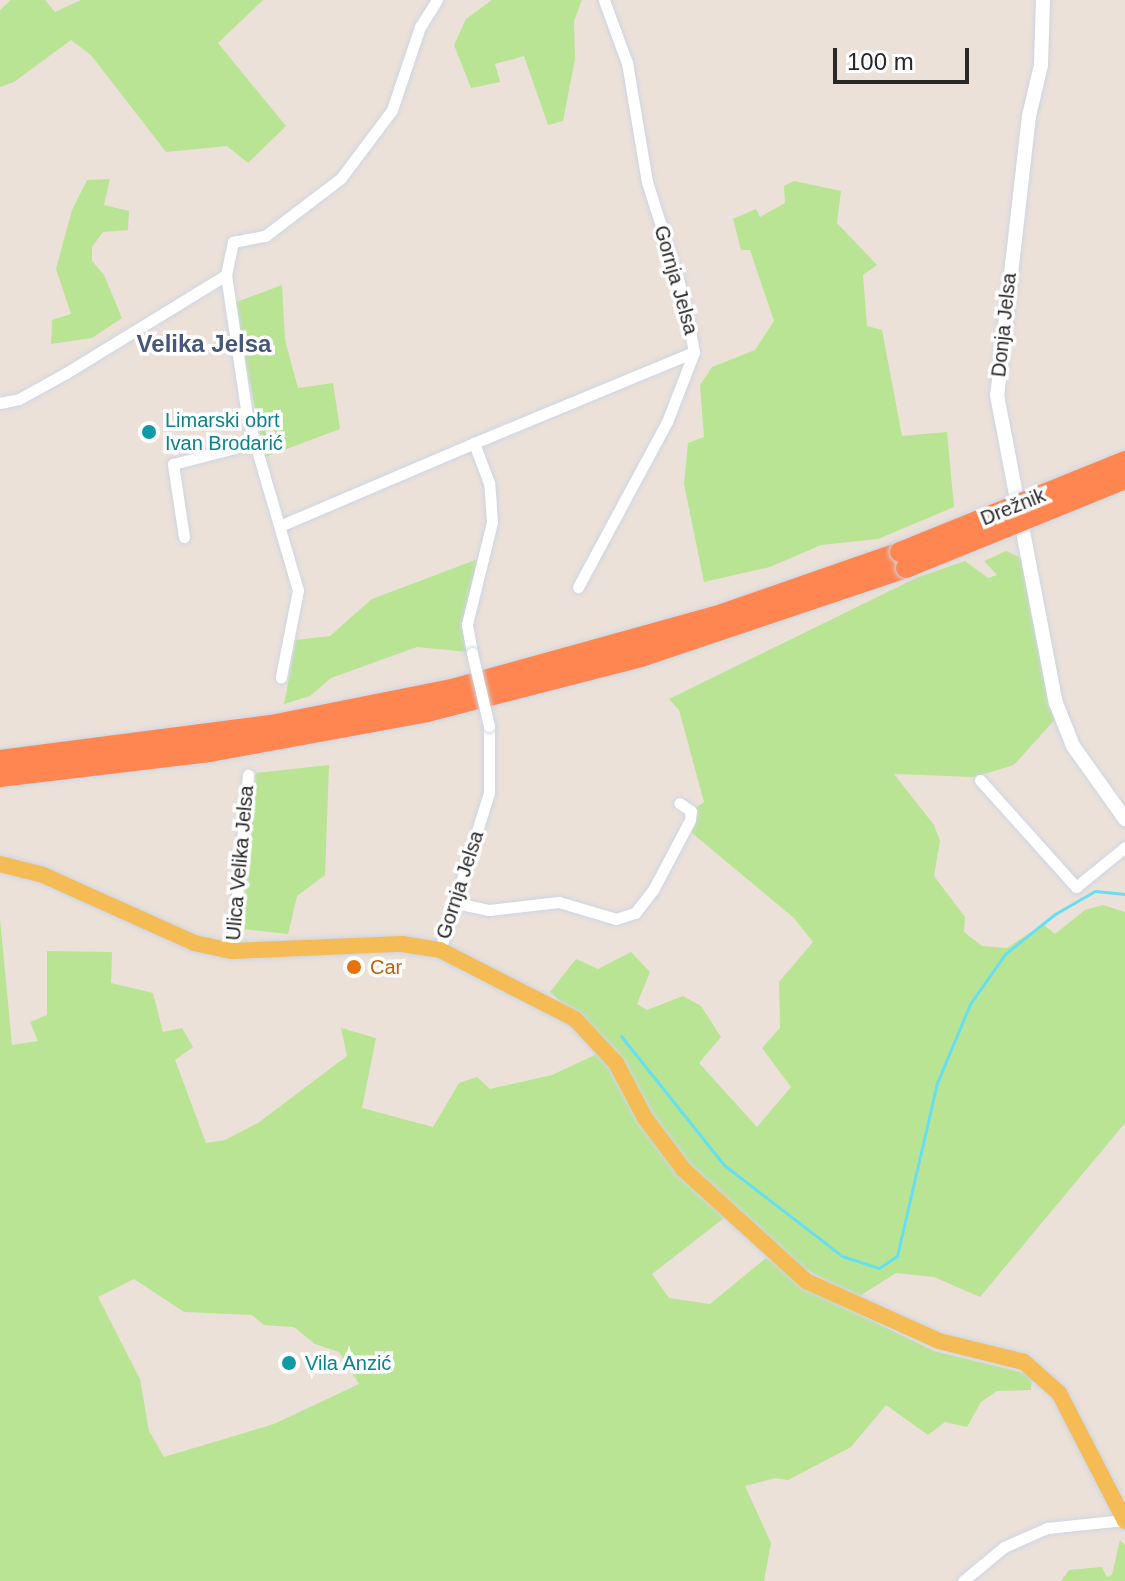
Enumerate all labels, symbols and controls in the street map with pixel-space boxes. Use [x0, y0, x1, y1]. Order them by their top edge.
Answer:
scale bar [837, 32, 973, 82]
text: 100 m [847, 48, 914, 75]
street label: Gornja Jelsa [649, 223, 703, 337]
street label: Donja Jelsa [987, 272, 1021, 378]
district label: Velika Jelsa [137, 330, 271, 358]
place label: Limarski obrt Ivan Brodarić [165, 408, 283, 455]
marker: Limarski obrt Ivan Brodarić [140, 423, 158, 441]
street label: Drežnik [977, 483, 1049, 531]
street label: Ulica Velika Jelsa [221, 784, 259, 942]
street label: Gornja Jelsa [431, 828, 489, 942]
place label: Car [370, 955, 402, 979]
marker: Car [345, 958, 363, 976]
place label: Vila Anzić [305, 1351, 392, 1375]
marker: Vila Anzić [280, 1354, 298, 1372]

